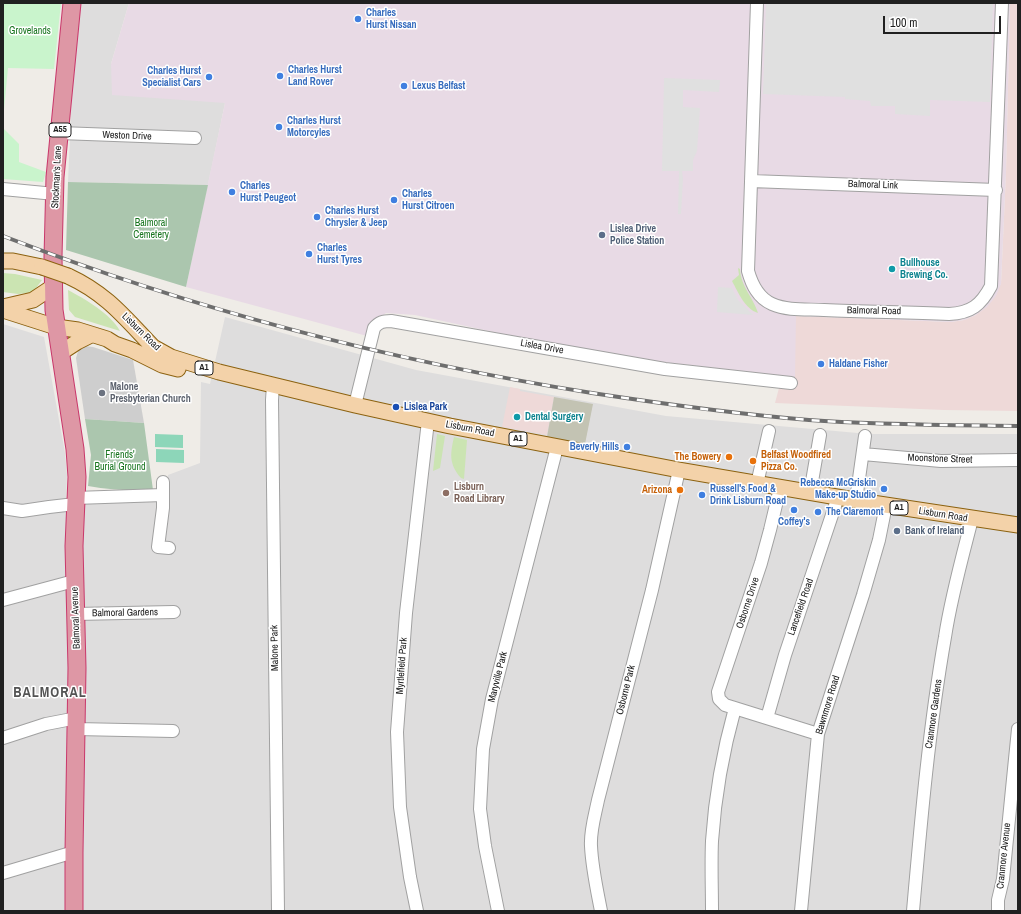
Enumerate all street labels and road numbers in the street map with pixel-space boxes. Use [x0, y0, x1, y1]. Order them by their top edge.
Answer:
road number: A55 [49, 123, 71, 137]
street label: Weston Drive [102, 129, 152, 143]
street label: Stockman's Lane [49, 145, 65, 209]
street label: Balmoral Link [848, 178, 898, 192]
street label: Balmoral Road [847, 305, 901, 317]
street label: Lisburn Road [119, 311, 163, 353]
street label: Lislea Drive [519, 337, 565, 357]
road number: A1 [195, 361, 213, 375]
street label: Lisburn Road [445, 418, 495, 440]
road number: A1 [509, 432, 527, 446]
street label: Moonstone Street [907, 452, 973, 466]
road number: A1 [890, 501, 908, 515]
street label: Lisburn Road [918, 505, 968, 525]
street label: Osborne Drive [734, 576, 762, 630]
street label: Lancefield Road [786, 577, 816, 637]
street label: Balmoral Avenue [69, 587, 83, 649]
street label: Balmoral Gardens [92, 606, 158, 620]
street label: Malone Park [269, 625, 281, 671]
street label: Myrtlefield Park [394, 637, 410, 695]
street label: Maryville Park [486, 650, 510, 704]
street label: Osborne Park [614, 664, 638, 716]
street label: Bawnmore Road [813, 674, 843, 736]
street label: Cranmore Gardens [923, 678, 945, 750]
street label: Cranmore Avenue [995, 822, 1013, 890]

